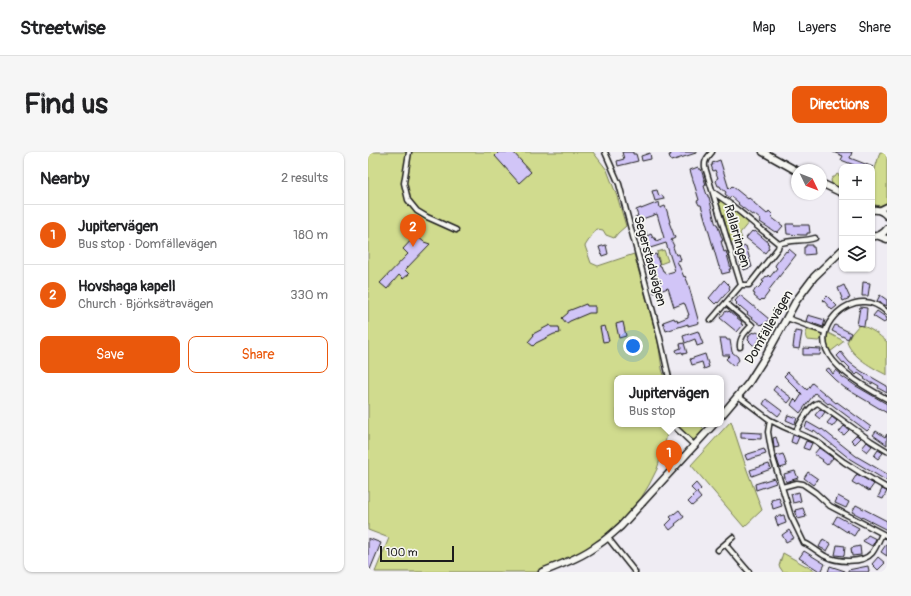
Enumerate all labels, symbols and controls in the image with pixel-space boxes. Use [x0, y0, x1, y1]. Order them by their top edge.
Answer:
text: Streetwise [20, 16, 106, 40]
text: Map [753, 19, 776, 36]
text: Layers [798, 19, 836, 36]
text: Share [858, 19, 891, 36]
button: Directions [792, 86, 887, 123]
text: Find us [24, 87, 108, 122]
north arrow [791, 164, 827, 200]
map controls [839, 164, 875, 272]
button: + [839, 164, 875, 200]
text: Nearby [40, 168, 89, 189]
text: 2 results [281, 170, 328, 186]
button: − [839, 200, 875, 236]
street label: Rallarringen [720, 203, 754, 269]
pin: 2 [400, 214, 426, 247]
street label: Segerstadsvägen [630, 214, 670, 308]
text: Jupitervägen [78, 217, 158, 236]
text: 1 [50, 227, 56, 243]
text: 180 m [293, 227, 328, 243]
text: Bus stop · Domfällevägen [78, 236, 217, 252]
button: layers [839, 236, 875, 272]
text: Hovshaga kapell [78, 277, 176, 296]
text: 2 [49, 287, 57, 303]
text: 330 m [290, 287, 328, 303]
street label: Domfällevägen [741, 287, 797, 367]
text: Church · Björksätravägen [78, 296, 213, 312]
button: Save [40, 336, 180, 373]
button: Share [188, 336, 328, 373]
your location [623, 336, 643, 356]
popup [614, 375, 724, 427]
text: Jupitervägen [629, 384, 709, 403]
text: Bus stop [629, 403, 676, 419]
pin: 1 [656, 440, 682, 473]
scale bar [380, 544, 454, 563]
text: 100 m [386, 546, 417, 559]

